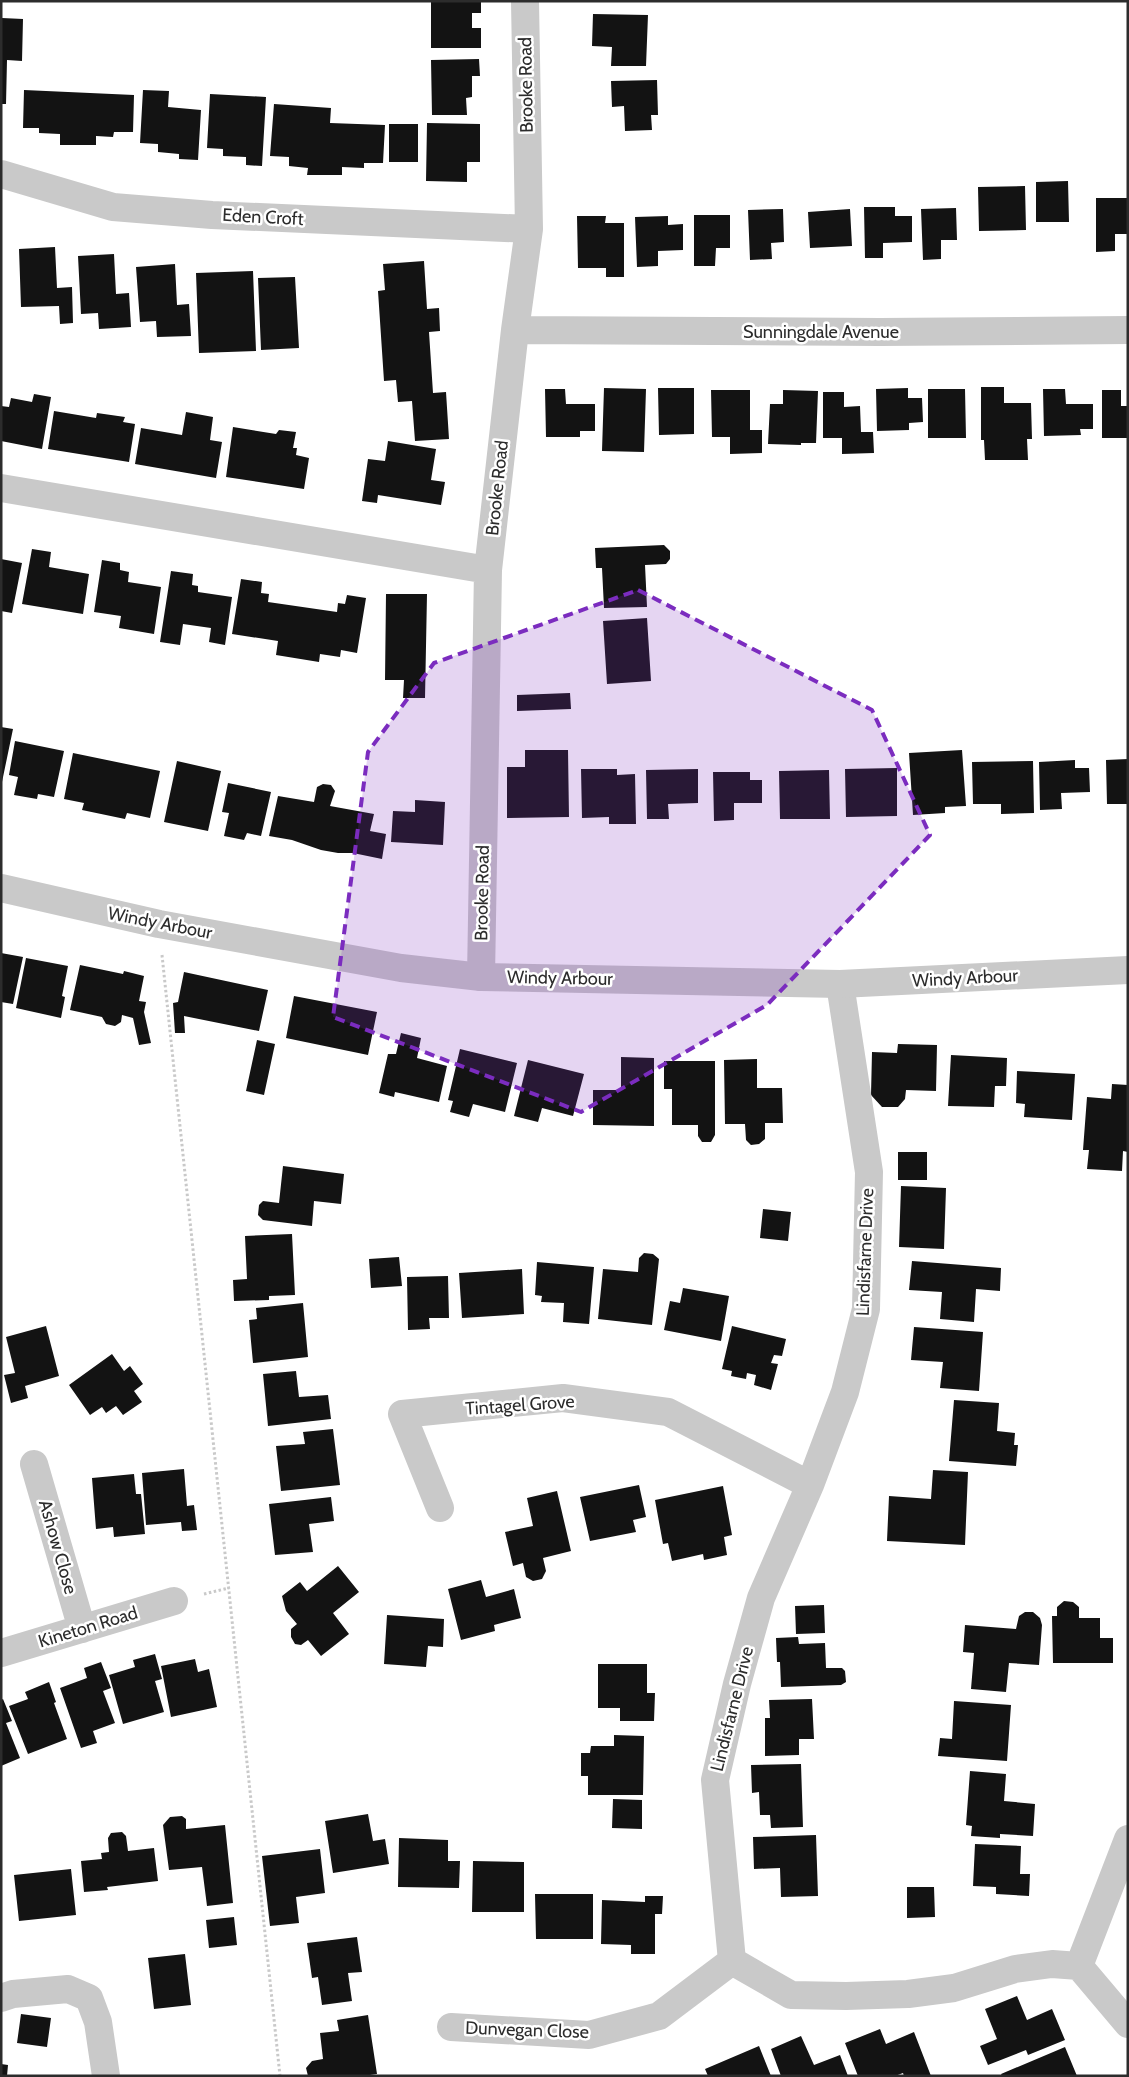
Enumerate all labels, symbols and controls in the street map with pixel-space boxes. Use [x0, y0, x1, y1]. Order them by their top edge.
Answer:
street label: Brooke Road [514, 37, 538, 133]
street label: Eden Croft [222, 204, 304, 230]
street label: Sunningdale Avenue [743, 321, 899, 343]
street label: Brooke Road [481, 439, 513, 537]
street label: Brooke Road [470, 845, 494, 941]
street label: Windy Arbour [106, 902, 214, 944]
street label: Windy Arbour [912, 964, 1019, 992]
street label: Windy Arbour [507, 966, 613, 990]
street label: Lindisfarne Drive [852, 1188, 878, 1316]
street label: Tintagel Grove [465, 1390, 575, 1420]
street label: Ashow Close [34, 1497, 82, 1597]
street label: Kineton Road [36, 1601, 140, 1653]
street label: Lindisfarne Drive [706, 1644, 758, 1774]
street label: Dunvegan Close [465, 2017, 589, 2043]

